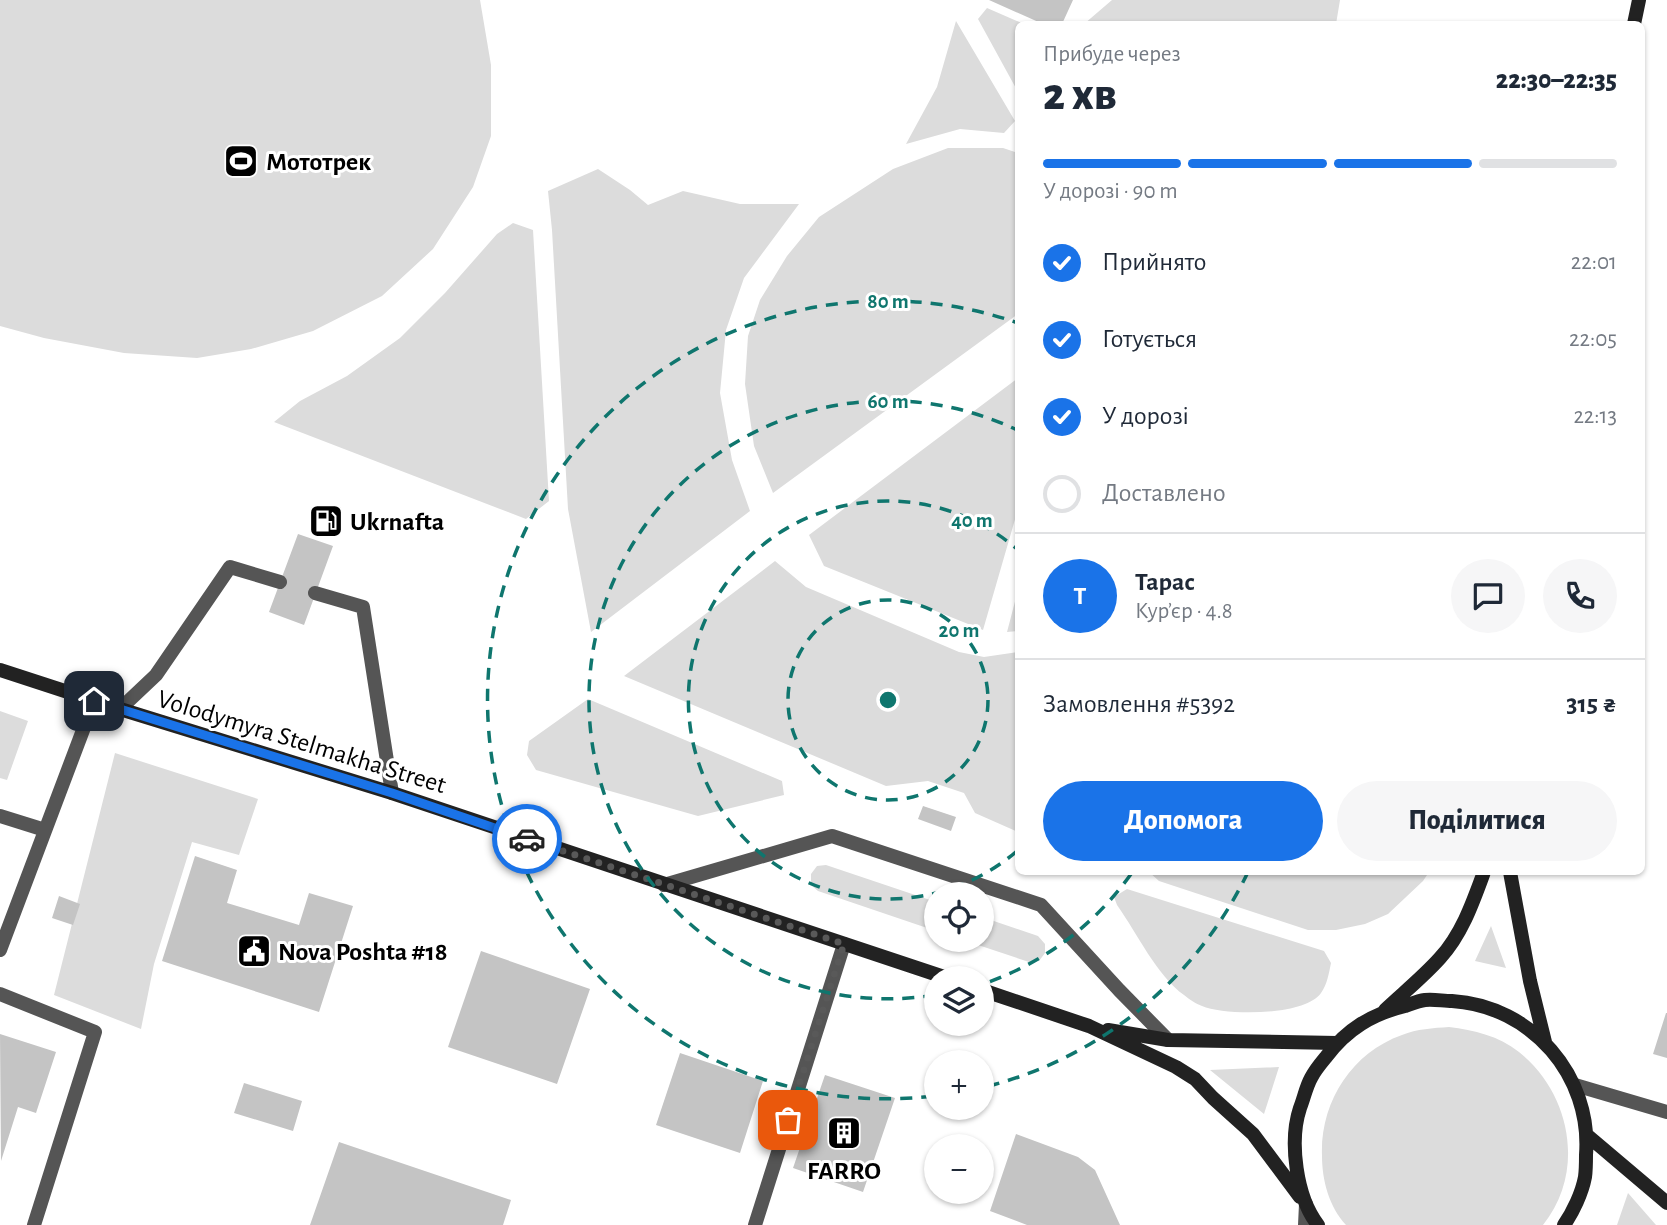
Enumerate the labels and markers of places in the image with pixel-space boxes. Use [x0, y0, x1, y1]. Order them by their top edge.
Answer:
sports icon: Мототрек [222, 142, 260, 180]
place label: Мототрек [266, 149, 371, 175]
fuel station icon: Ukrnafta [307, 502, 345, 540]
place label: Ukrnafta [350, 509, 444, 535]
pin [64, 671, 124, 731]
centre of rings [876, 688, 900, 712]
public building icon: Nova Poshta #18 [235, 932, 273, 970]
place label: Nova Poshta #18 [278, 939, 448, 965]
pin [758, 1090, 818, 1150]
building icon: FARRO [825, 1114, 863, 1152]
place label: FARRO [807, 1158, 881, 1184]

